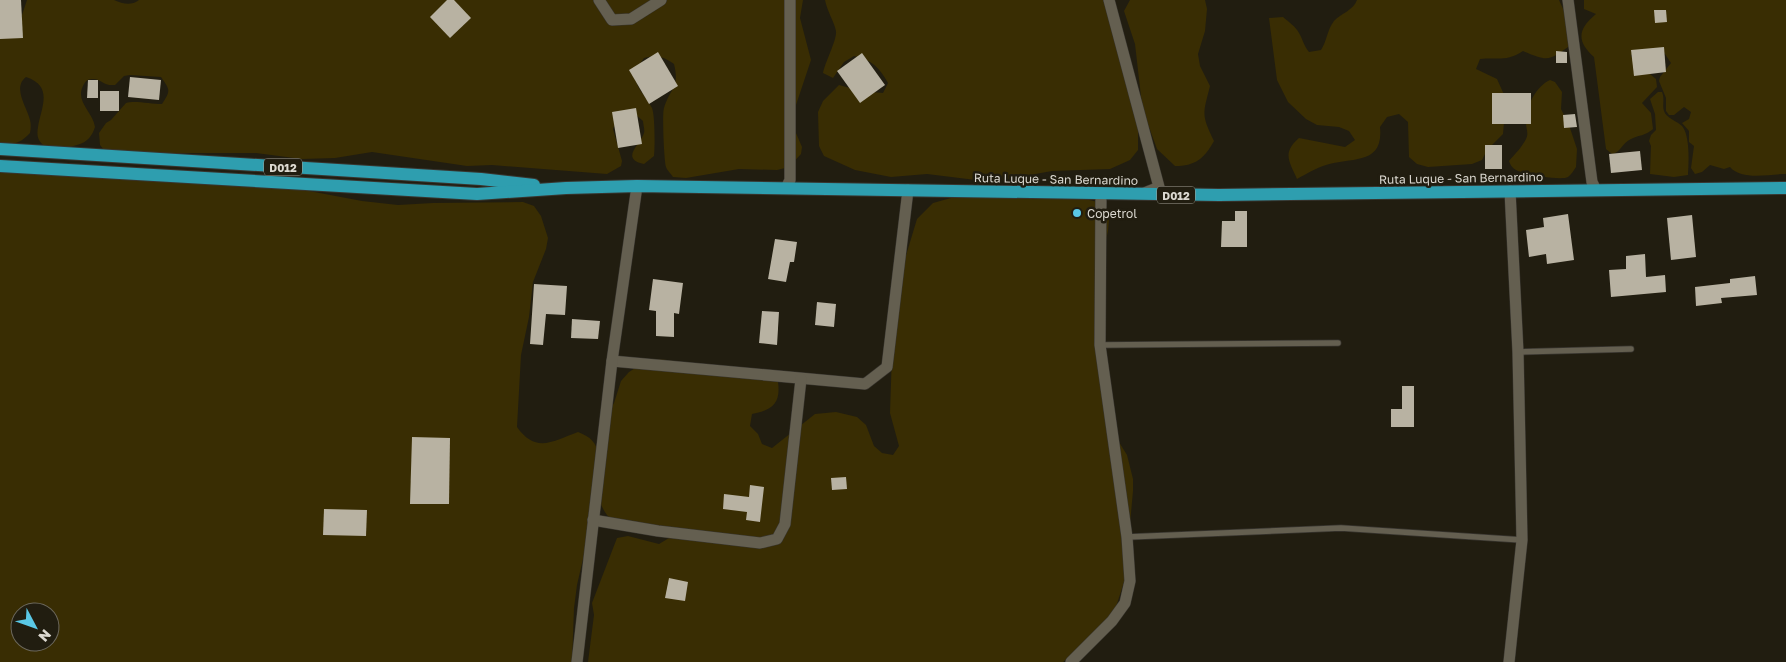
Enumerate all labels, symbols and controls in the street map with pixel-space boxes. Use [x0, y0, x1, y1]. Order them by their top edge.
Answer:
road number: D012 [264, 158, 302, 176]
street label: Ruta Luque - San Bernardino [1379, 169, 1543, 187]
street label: Ruta Luque - San Bernardino [974, 170, 1138, 188]
road number: D012 [1157, 186, 1195, 204]
place label: Copetrol [1087, 206, 1137, 221]
marker: Copetrol [1071, 207, 1083, 219]
north arrow [10, 602, 60, 652]
text: N [35, 626, 55, 645]

